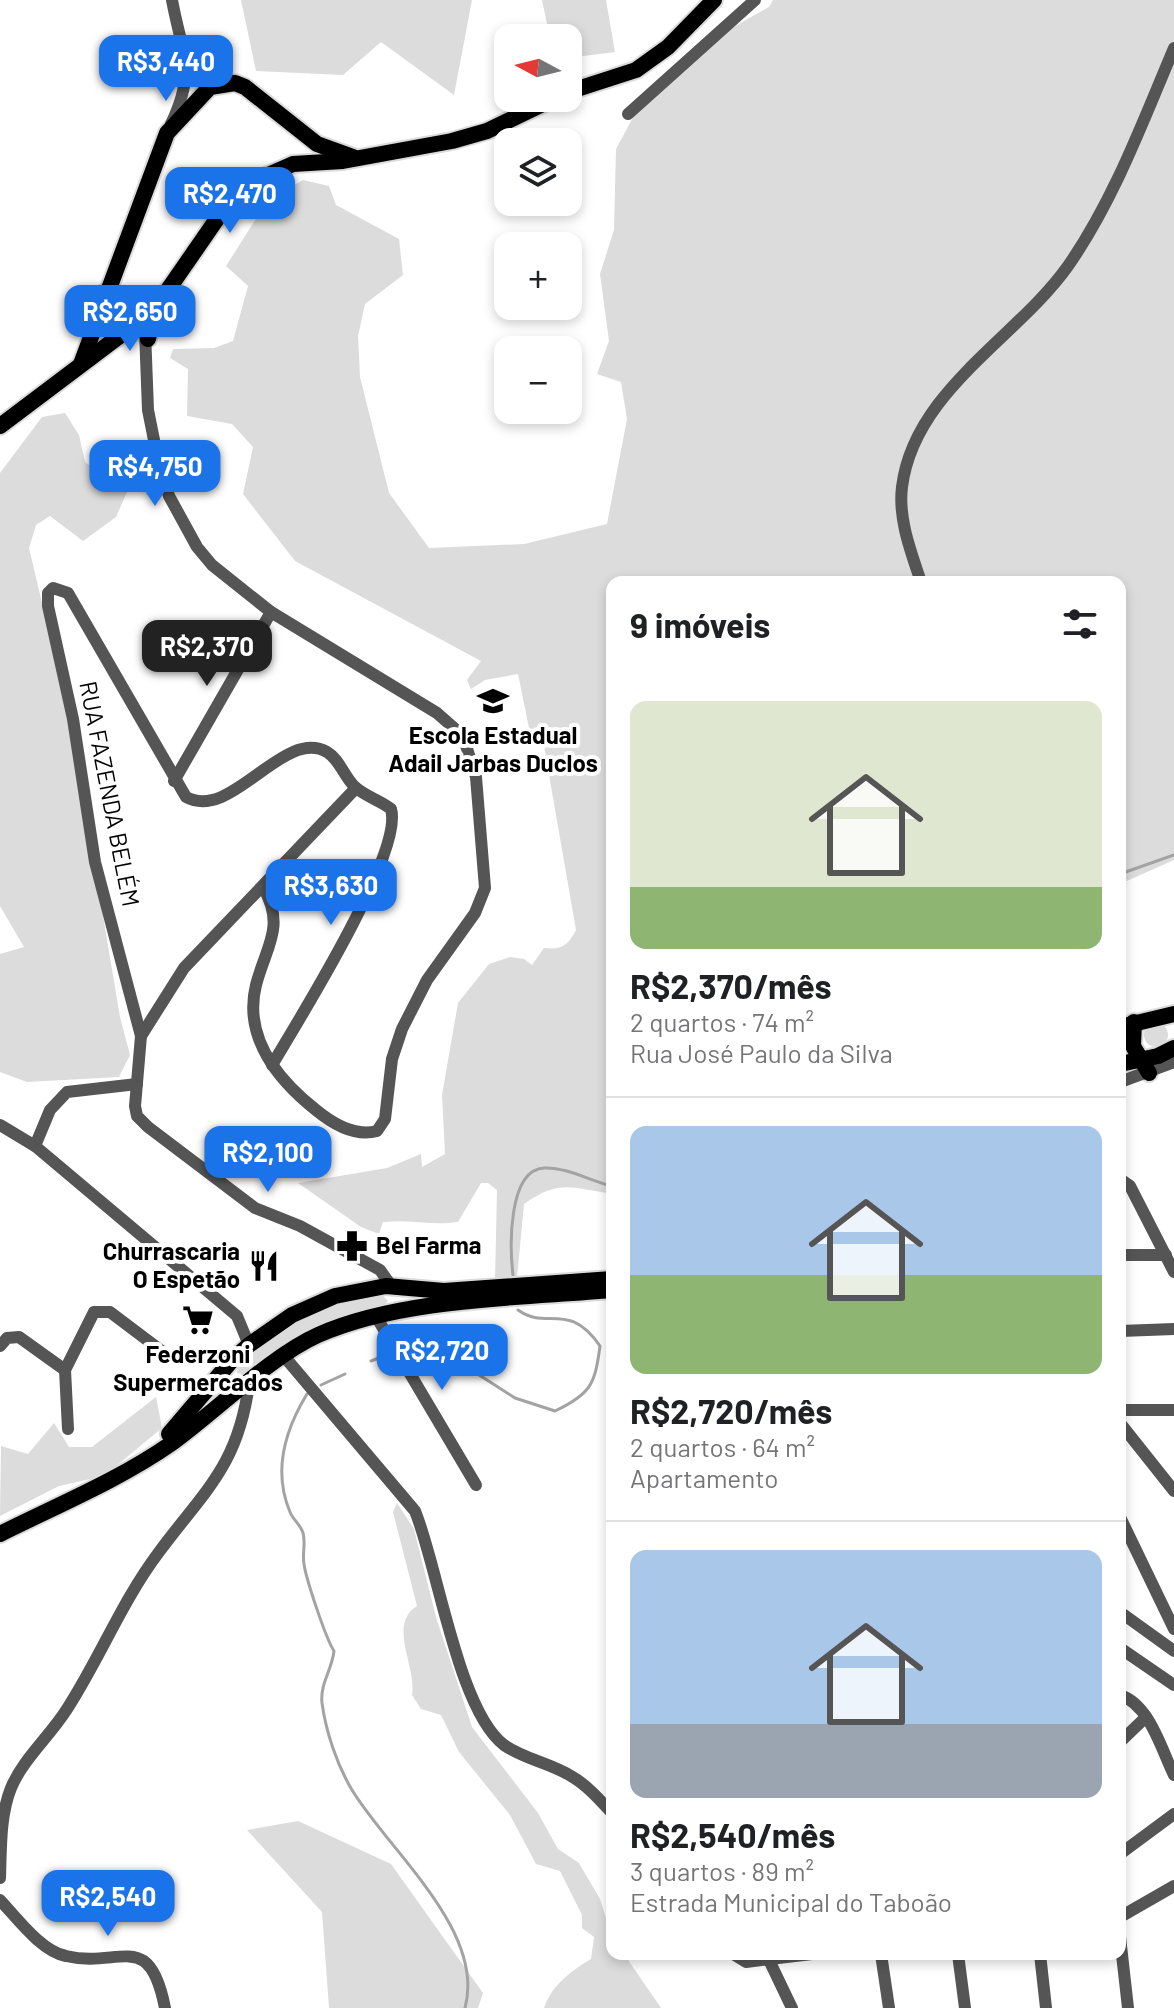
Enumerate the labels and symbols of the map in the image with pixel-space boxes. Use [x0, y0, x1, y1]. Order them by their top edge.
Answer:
north arrow [494, 24, 582, 112]
pin: R$3,440 [92, 35, 240, 103]
pin: R$2,470 [156, 167, 304, 235]
pin: R$2,650 [56, 285, 204, 353]
pin: R$4,750 [81, 440, 229, 508]
pin: R$2,370 [133, 620, 281, 688]
street label: RUA FAZENDA BELÉM [74, 679, 147, 909]
school or university icon: Escola Estadual Adail Jarbas Duclos [476, 684, 510, 718]
place label: Escola Estadual Adail Jarbas Duclos [388, 720, 598, 777]
pin: R$3,630 [257, 859, 405, 927]
pin: R$2,100 [194, 1126, 342, 1194]
pharmacy icon: Bel Farma [335, 1229, 369, 1263]
place label: Bel Farma [376, 1230, 481, 1259]
place label: Churrascaria O Espetão [103, 1236, 240, 1293]
restaurant icon: Churrascaria O Espetão [247, 1249, 281, 1283]
supermarket icon: Federzoni Supermercados [181, 1303, 215, 1337]
pin: R$2,720 [368, 1324, 516, 1392]
place label: Federzoni Supermercados [113, 1339, 283, 1396]
pin: R$2,540 [34, 1870, 182, 1938]

